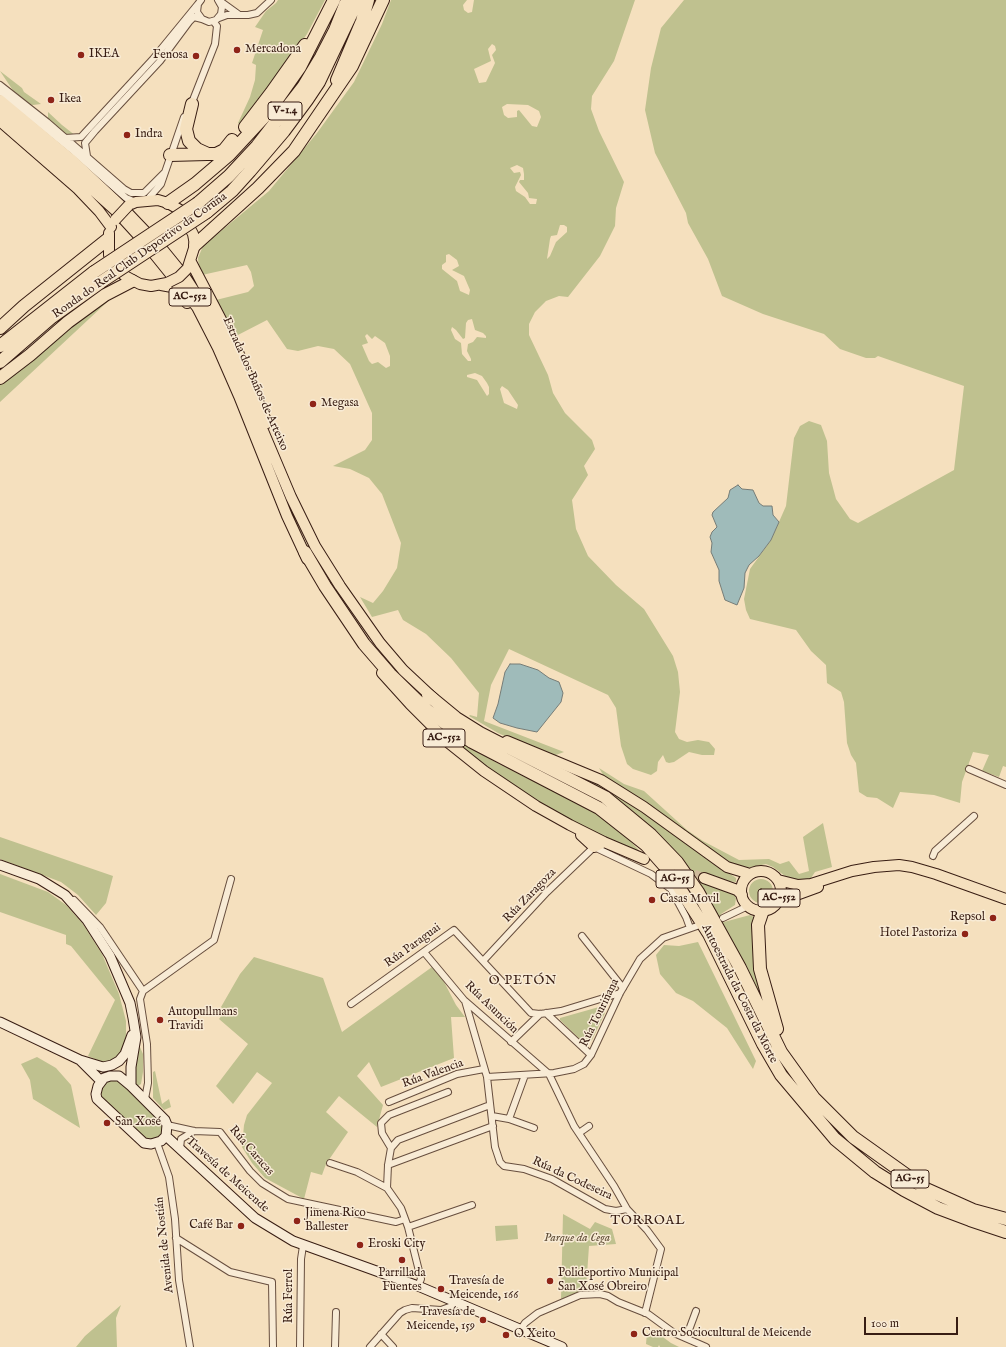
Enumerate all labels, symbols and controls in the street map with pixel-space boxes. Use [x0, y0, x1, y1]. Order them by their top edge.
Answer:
place label: Mercadona [245, 43, 301, 57]
marker: Mercadona [232, 45, 242, 55]
place label: IKEA [89, 48, 119, 62]
place label: Fenosa [153, 49, 188, 63]
marker: IKEA [76, 50, 86, 60]
marker: Fenosa [191, 51, 201, 61]
place label: Ikea [59, 93, 81, 107]
marker: Ikea [46, 95, 56, 105]
road number: V-1.4 [268, 102, 302, 120]
place label: Indra [135, 128, 163, 142]
marker: Indra [122, 130, 132, 140]
street label: Ronda do Real Club Deportivo da Coruña [50, 190, 230, 322]
road number: AC-552 [169, 288, 211, 306]
street label: Estrada dos Baños de Arteixo [219, 315, 291, 453]
place label: Megasa [321, 397, 359, 411]
marker: Megasa [308, 399, 318, 409]
road number: AC-552 [423, 729, 465, 747]
street label: Rúa Zaragoza [501, 866, 559, 926]
road number: AG-55 [656, 870, 694, 888]
road number: AC-552 [758, 889, 800, 907]
place label: Casas Movil [660, 893, 719, 907]
marker: Casas Movil [647, 895, 657, 905]
place label: Repsol [950, 911, 985, 925]
marker: Repsol [988, 913, 998, 923]
street label: Rúa Paraguai [382, 921, 444, 971]
street label: Autoestrada da Costa da Morte [698, 922, 780, 1066]
place label: Hotel Pastoriza [880, 927, 957, 941]
marker: Hotel Pastoriza [960, 929, 970, 939]
district label: O PETÓN [489, 973, 557, 989]
street label: Rúa Touriñana [577, 977, 623, 1049]
street label: Rúa Asunción [461, 979, 521, 1037]
place label: Autopullmans Travidi [168, 1006, 237, 1034]
marker: Autopullmans Travidi [155, 1015, 165, 1025]
street label: Rúa Valencia [400, 1056, 466, 1092]
place label: San Xosé [115, 1116, 161, 1130]
marker: San Xosé [102, 1118, 112, 1128]
street label: Rúa Caracas [226, 1123, 276, 1179]
street label: Travesía de Meicende [183, 1134, 271, 1216]
street label: Rúa da Codeseira [530, 1154, 614, 1204]
road number: AG-55 [891, 1170, 929, 1188]
street label: Avenida de Nostián [153, 1196, 177, 1294]
place label: Jimena Rico Ballester [305, 1207, 366, 1235]
district label: TORROAL [610, 1213, 686, 1229]
marker: Jimena Rico Ballester [292, 1216, 302, 1226]
place label: Café Bar [189, 1219, 233, 1233]
marker: Café Bar [236, 1221, 246, 1231]
park label: Parque da Cega [544, 1232, 610, 1246]
place label: Eroski City [368, 1238, 425, 1252]
marker: Eroski City [355, 1240, 365, 1250]
marker: Parrillada Fuentes [397, 1255, 407, 1265]
place label: Parrillada Fuentes [378, 1267, 426, 1295]
place label: Polideportivo Municipal San Xosé Obreiro [558, 1267, 679, 1295]
street label: Rúa Ferrol [283, 1269, 297, 1323]
place label: Travesía de Meicende, 166 [449, 1275, 518, 1303]
marker: Polideportivo Municipal San Xosé Obreiro [545, 1276, 555, 1286]
marker: Travesía de Meicende, 166 [436, 1284, 446, 1294]
place label: Travesía de Meicende, 159 [406, 1306, 475, 1334]
scale bar [866, 1309, 960, 1335]
marker: Travesía de Meicende, 159 [478, 1315, 488, 1325]
text: 100 m [871, 1316, 899, 1331]
place label: Centro Sociocultural de Meicende [642, 1327, 811, 1341]
place label: O Xeito [514, 1328, 555, 1342]
marker: Centro Sociocultural de Meicende [629, 1329, 639, 1339]
marker: O Xeito [501, 1330, 511, 1340]

